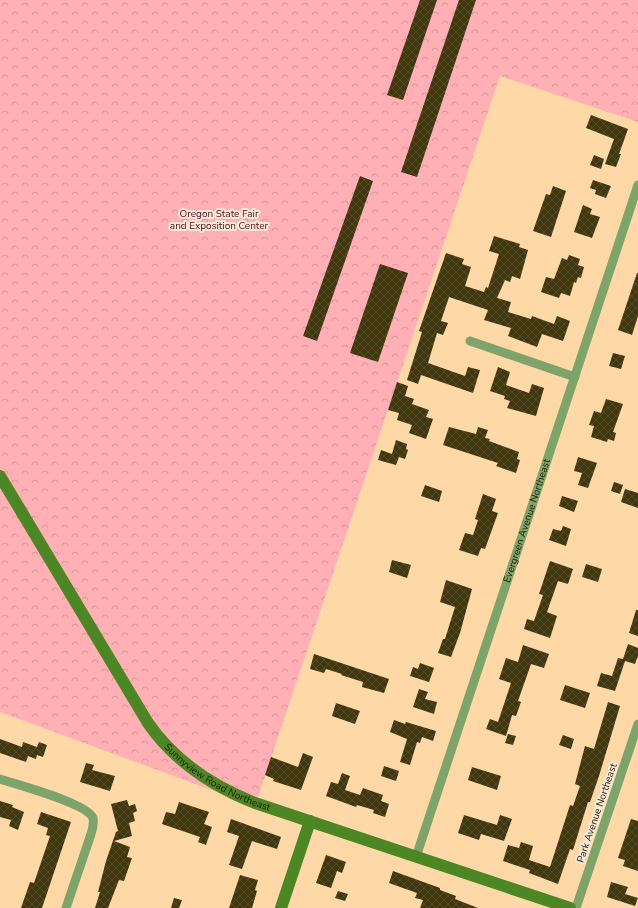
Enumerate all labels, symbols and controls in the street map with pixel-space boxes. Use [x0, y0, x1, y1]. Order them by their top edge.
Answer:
park label: Oregon State Fair and Exposition Center [170, 207, 269, 233]
street label: Evergreen Avenue Northeast [500, 457, 554, 585]
street label: Sunnyview Road Northeast [161, 740, 273, 815]
street label: Park Avenue Northeast [573, 761, 621, 864]

